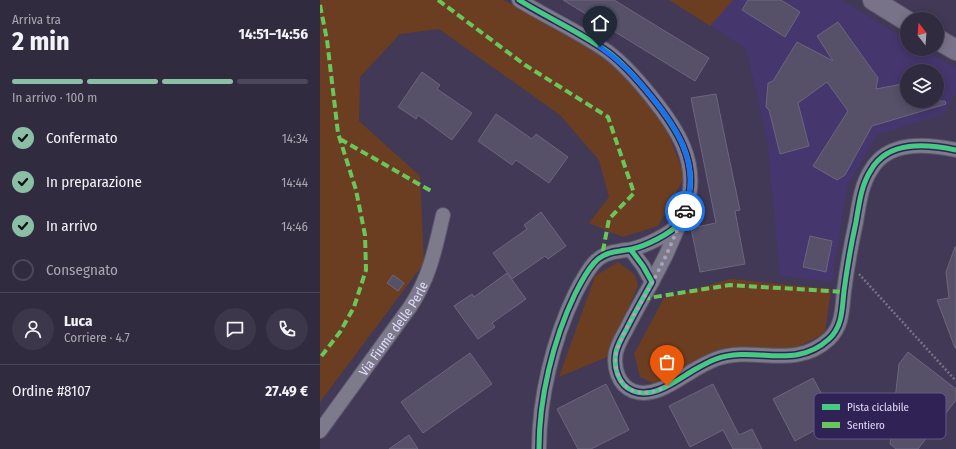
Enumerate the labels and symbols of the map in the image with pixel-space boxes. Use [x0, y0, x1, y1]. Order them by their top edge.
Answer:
pin [583, 6, 617, 47]
north arrow [900, 12, 944, 56]
courier [665, 191, 705, 231]
street label: Via Fiume delle Perle [356, 279, 431, 379]
pin [650, 345, 684, 386]
legend [814, 393, 946, 439]
text: Pista ciclabile [847, 401, 909, 414]
text: Sentiero [847, 419, 885, 432]

